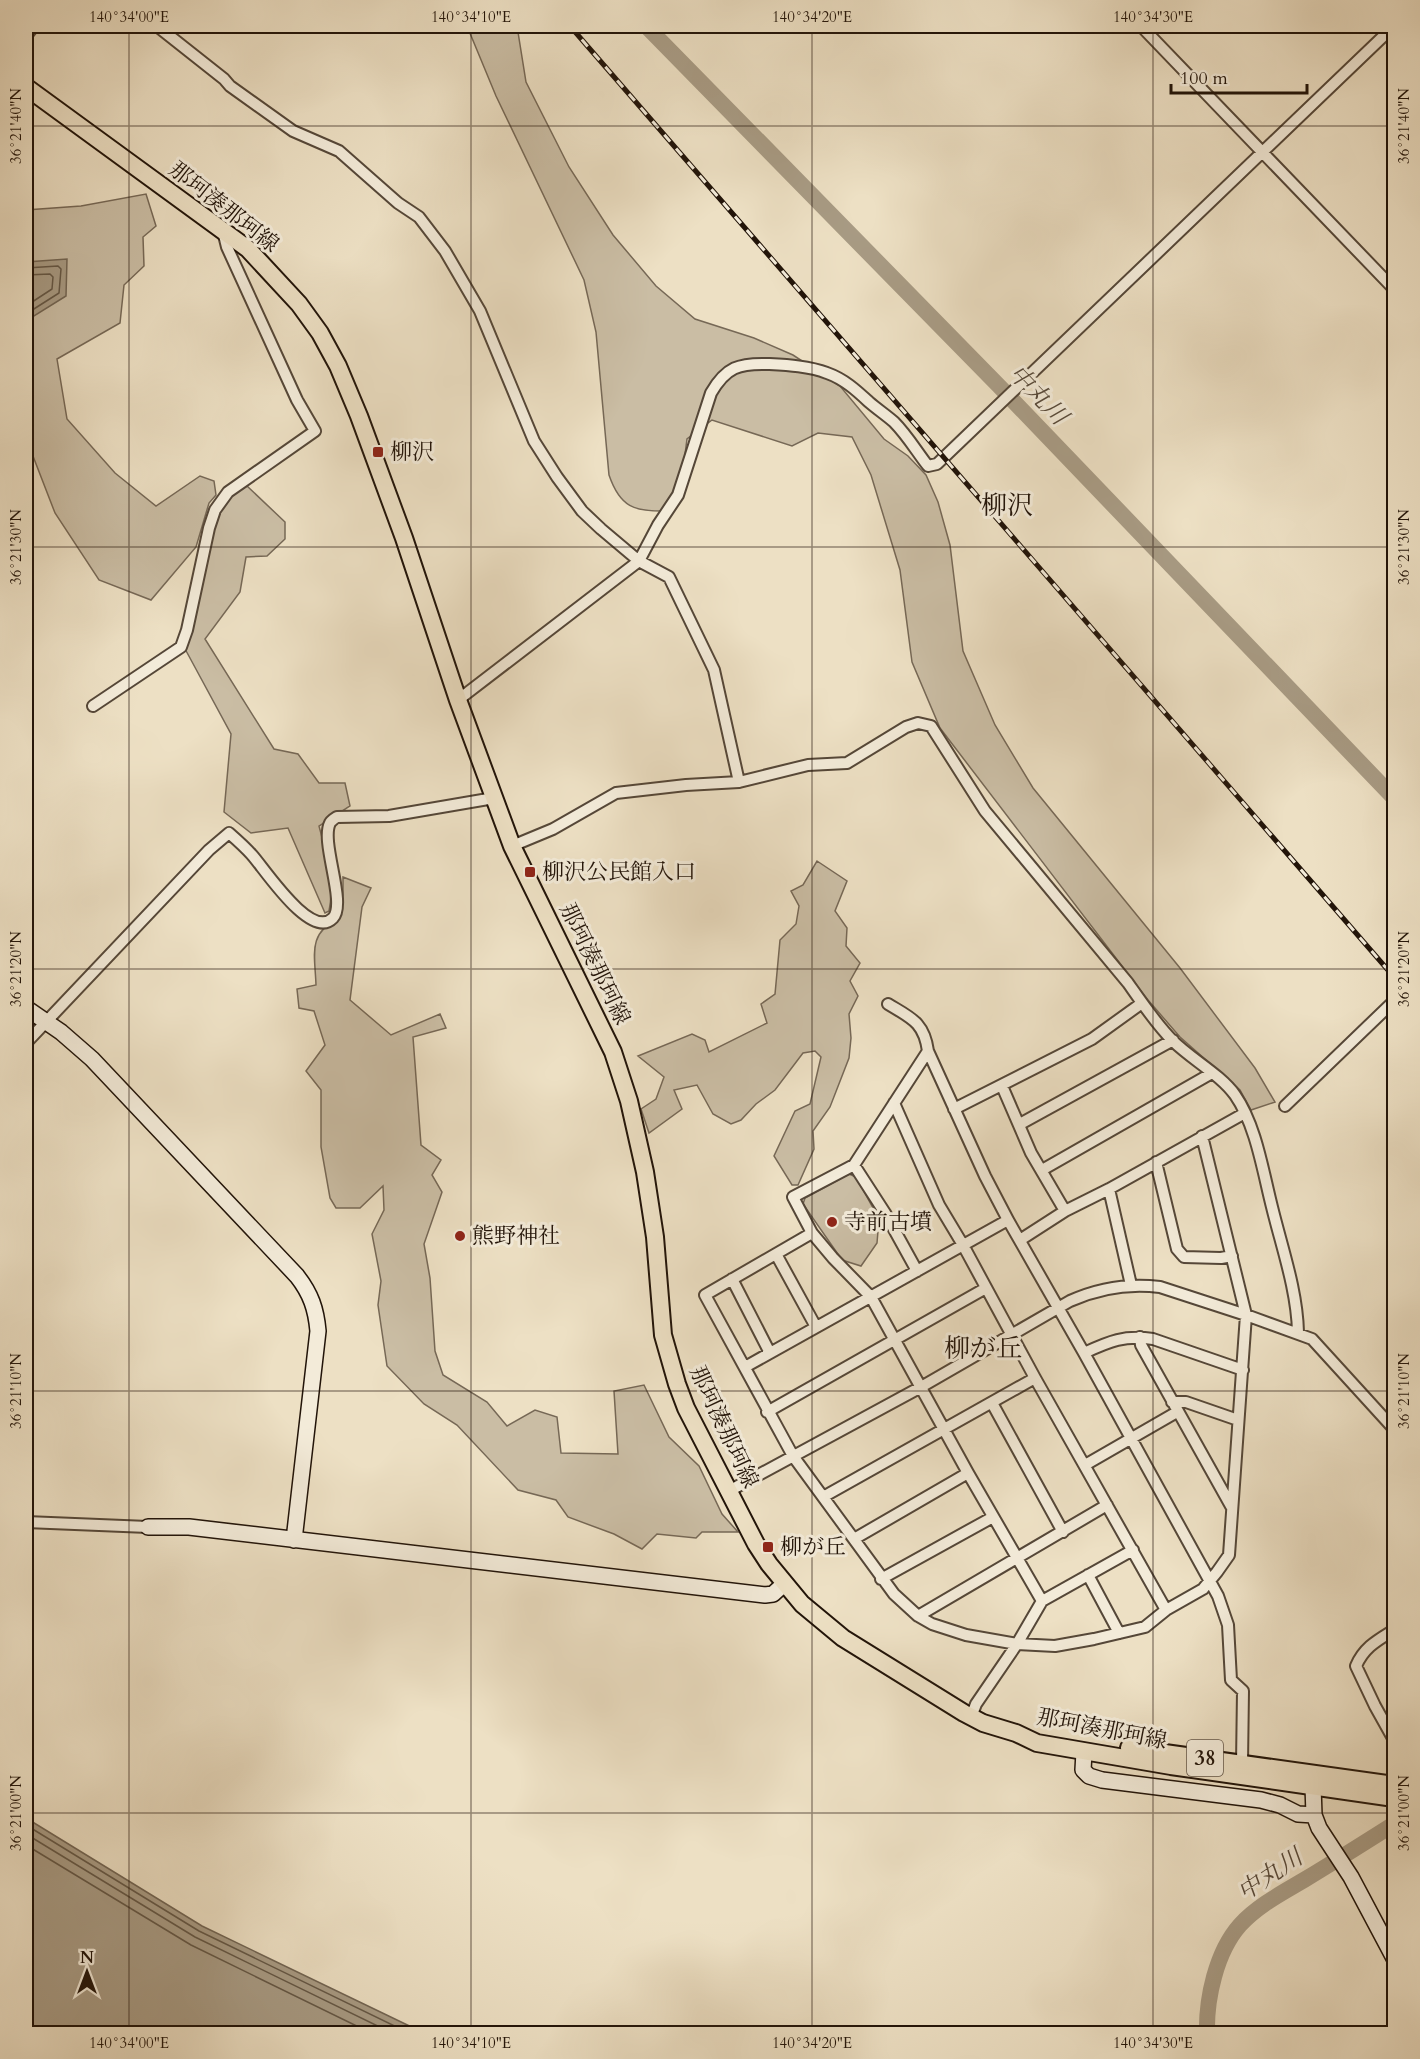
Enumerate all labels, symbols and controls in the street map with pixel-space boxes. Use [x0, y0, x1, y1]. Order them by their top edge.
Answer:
text: 140°34'00"E [89, 7, 169, 27]
text: 140°34'10"E [431, 7, 511, 27]
text: 140°34'20"E [772, 7, 852, 27]
text: 140°34'30"E [1113, 7, 1193, 27]
scale bar [1171, 57, 1308, 95]
text: 100 m [1180, 66, 1228, 91]
text: 36°21'40"N [6, 88, 26, 164]
text: 36°21'40"N [1394, 88, 1414, 164]
street label: 那珂湊那珂線 [163, 155, 285, 259]
water label: 中丸川 [1001, 358, 1077, 435]
place label: 柳沢 [390, 437, 434, 467]
marker: 柳沢 [371, 445, 385, 459]
district label: 柳沢 [981, 488, 1033, 523]
text: 36°21'30"N [6, 509, 26, 585]
text: 36°21'30"N [1394, 509, 1414, 585]
place label: 柳沢公民館入口 [542, 857, 696, 887]
marker: 柳沢公民館入口 [523, 865, 537, 879]
street label: 那珂湊那珂線 [553, 898, 637, 1030]
text: 36°21'20"N [6, 931, 26, 1007]
text: 36°21'20"N [1394, 931, 1414, 1007]
place label: 寺前古墳 [844, 1207, 932, 1237]
marker: 寺前古墳 [825, 1215, 839, 1229]
place label: 熊野神社 [472, 1221, 560, 1251]
marker: 熊野神社 [453, 1229, 467, 1243]
district label: 柳が丘 [944, 1331, 1022, 1366]
text: 36°21'10"N [6, 1353, 26, 1429]
text: 36°21'10"N [1394, 1353, 1414, 1429]
street label: 那珂湊那珂線 [683, 1361, 765, 1493]
place label: 柳が丘 [780, 1532, 846, 1562]
marker: 柳が丘 [761, 1540, 775, 1554]
street label: 那珂湊那珂線 [1034, 1702, 1170, 1756]
road number: 38 [1187, 1740, 1223, 1776]
text: 36°21'00"N [6, 1775, 26, 1851]
text: 36°21'00"N [1394, 1775, 1414, 1851]
water label: 中丸川 [1231, 1840, 1312, 1909]
north arrow [57, 1942, 117, 2002]
text: N [80, 1947, 94, 1969]
text: 140°34'00"E [89, 2033, 169, 2053]
text: 140°34'10"E [431, 2033, 511, 2053]
text: 140°34'20"E [772, 2033, 852, 2053]
text: 140°34'30"E [1113, 2033, 1193, 2053]

